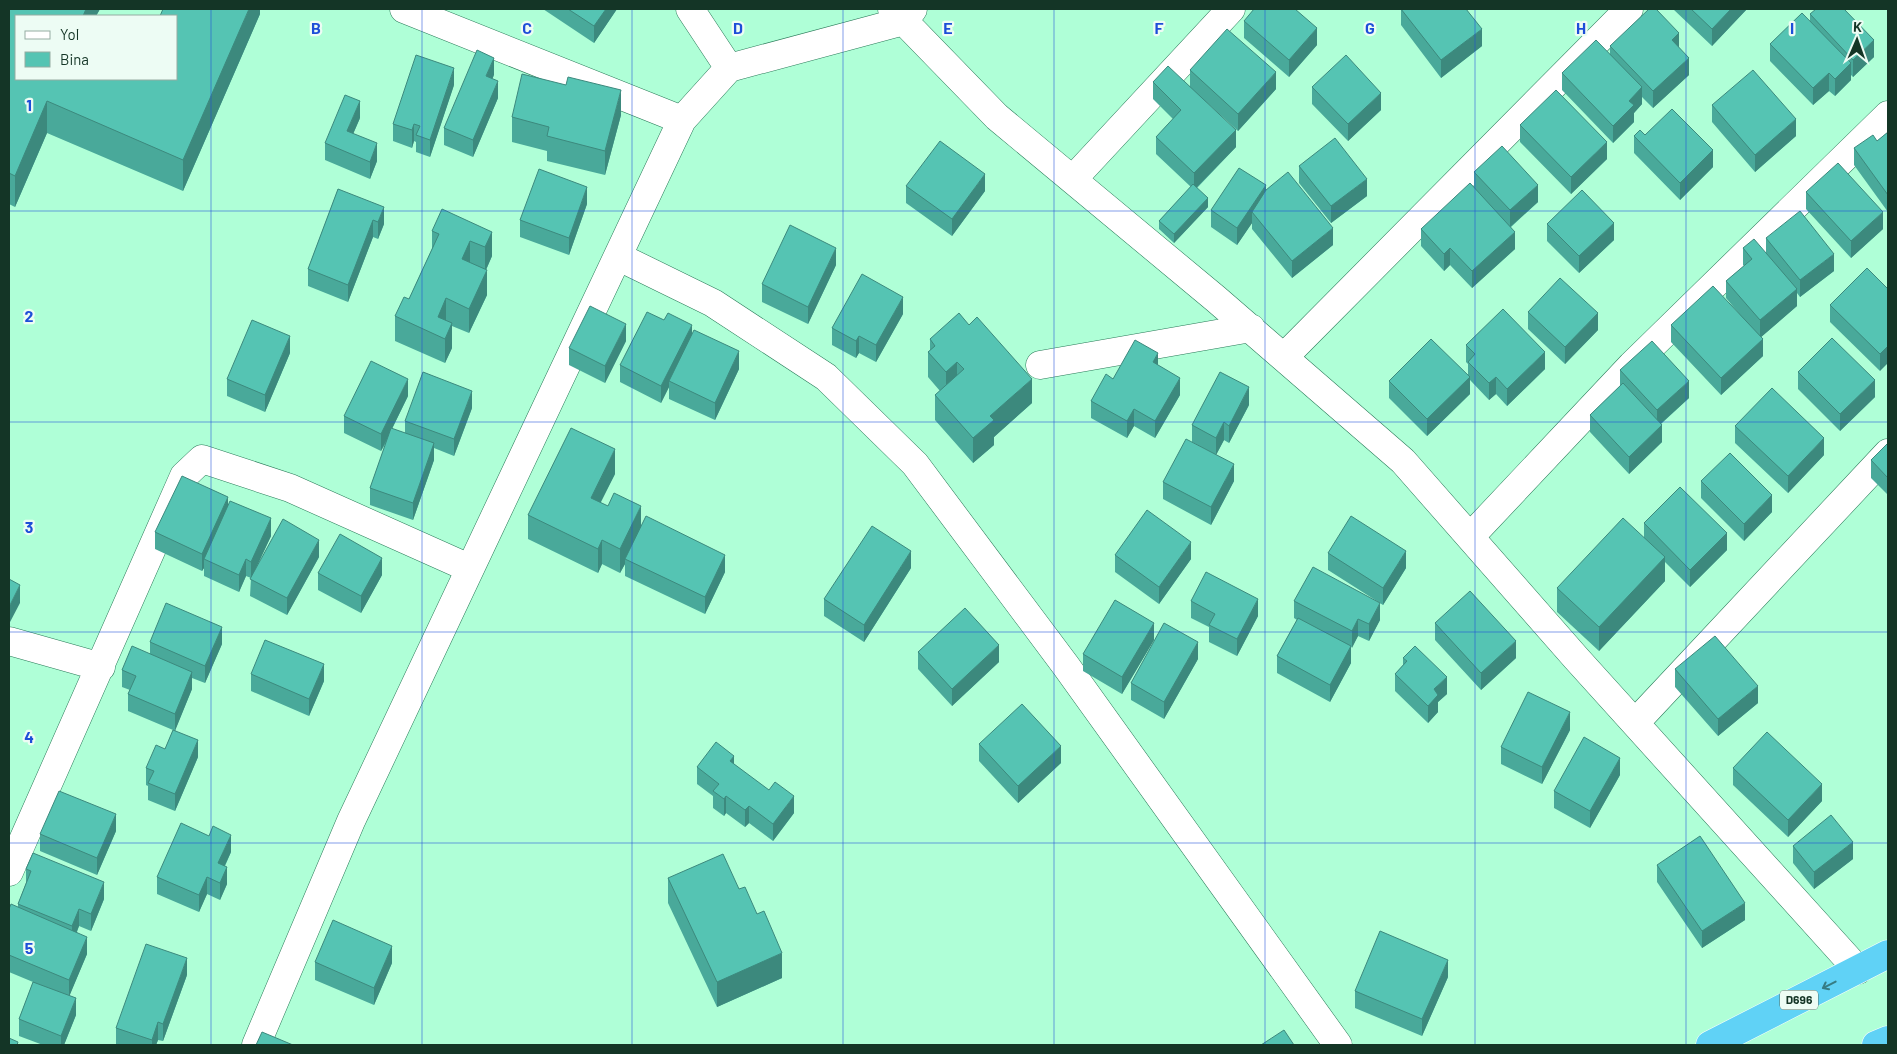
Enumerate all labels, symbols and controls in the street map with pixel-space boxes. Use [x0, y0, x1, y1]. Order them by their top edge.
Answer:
legend [15, 15, 178, 80]
north arrow [1832, 15, 1882, 65]
text: B [311, 18, 321, 37]
text: C [522, 18, 532, 37]
text: D [733, 18, 743, 37]
text: E [943, 18, 953, 37]
text: F [1155, 18, 1164, 37]
text: G [1365, 18, 1375, 37]
text: H [1576, 18, 1586, 37]
text: I [1790, 18, 1794, 37]
text: K [1853, 18, 1862, 35]
text: Yol [60, 25, 79, 43]
text: Bina [60, 50, 89, 68]
text: 1 [26, 95, 32, 114]
text: 2 [25, 306, 34, 325]
text: 3 [25, 517, 33, 536]
text: 4 [24, 727, 34, 746]
text: 5 [25, 938, 34, 957]
one-way arrow [1822, 980, 1837, 990]
road number: D696 [1780, 990, 1818, 1010]

